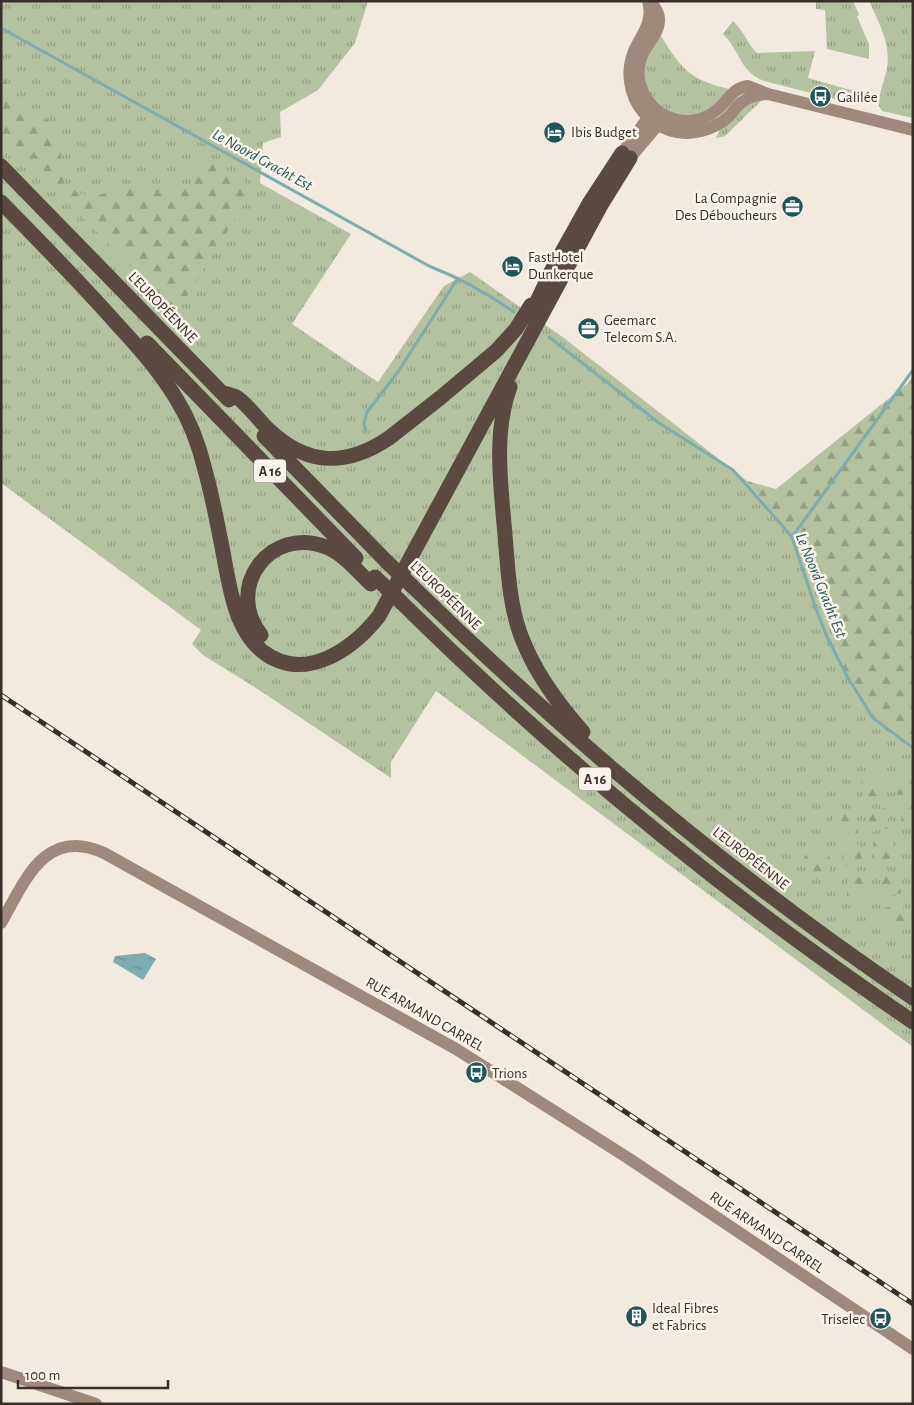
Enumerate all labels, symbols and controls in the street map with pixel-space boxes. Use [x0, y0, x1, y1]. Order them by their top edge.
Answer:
bus stop icon: Galilée [809, 85, 833, 109]
place label: Galilée [837, 90, 878, 105]
hotel icon: Ibis Budget [543, 120, 567, 144]
place label: Ibis Budget [571, 125, 637, 140]
water label: Le Noord Gracht Est [210, 126, 316, 194]
place label: La Compagnie Des Déboucheurs [675, 191, 777, 223]
office icon: La Compagnie Des Déboucheurs [781, 195, 805, 219]
place label: FastHotel Dunkerque [528, 250, 594, 282]
hotel icon: FastHotel Dunkerque [500, 254, 524, 278]
street label: L'EUROPÉENNE [125, 268, 201, 346]
place label: Geemarc Telecom S.A. [604, 313, 677, 345]
office icon: Geemarc Telecom S.A. [576, 317, 600, 341]
road number: A 16 [254, 460, 286, 482]
water label: Le Noord Gracht Est [793, 531, 850, 641]
street label: L'EUROPÉENNE [407, 557, 485, 633]
road number: A 16 [579, 768, 611, 791]
street label: L'EUROPÉENNE [710, 823, 793, 892]
street label: RUE ARMAND CARREL [363, 975, 487, 1055]
bus stop icon: Trions [464, 1061, 488, 1085]
place label: Trions [492, 1066, 527, 1081]
street label: RUE ARMAND CARREL [707, 1189, 827, 1276]
place label: Ideal Fibres et Fabrics [652, 1301, 719, 1333]
building icon: Ideal Fibres et Fabrics [624, 1305, 648, 1329]
bus stop icon: Triselec [869, 1307, 893, 1331]
place label: Triselec [821, 1312, 865, 1327]
scale bar [18, 1358, 168, 1390]
text: 100 m [25, 1368, 60, 1383]

